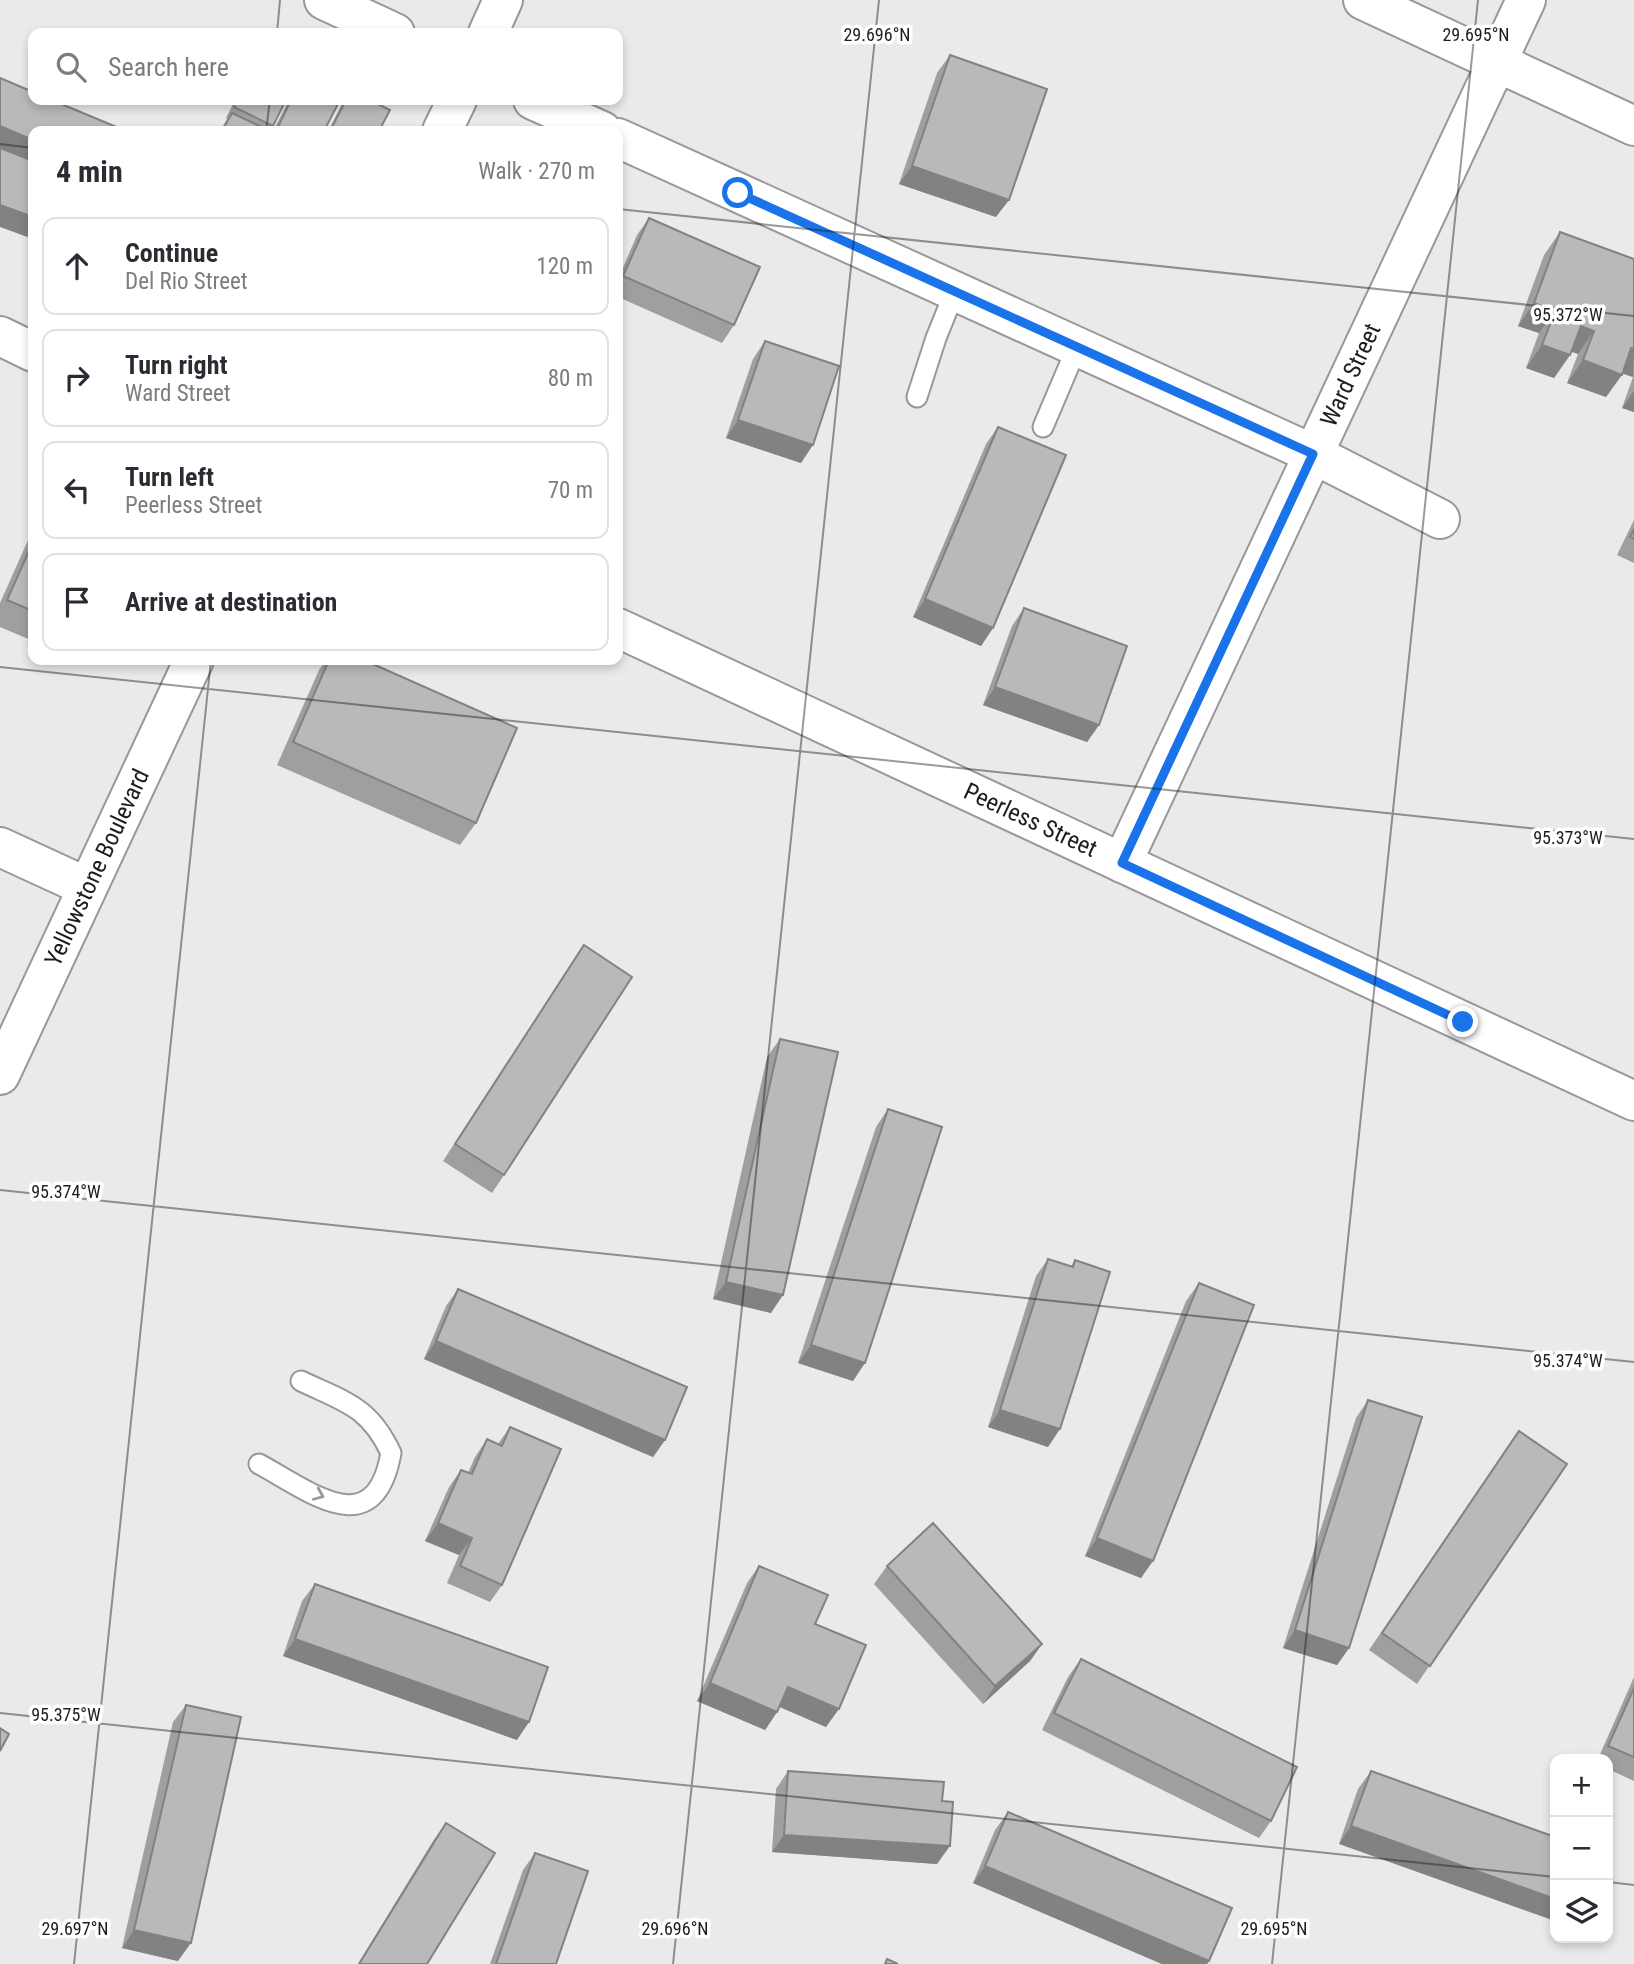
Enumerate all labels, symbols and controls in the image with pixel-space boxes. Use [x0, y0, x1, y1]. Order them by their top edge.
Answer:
text: 29.696°N [843, 24, 911, 45]
text: 29.695°N [1442, 24, 1510, 45]
search box [28, 28, 623, 105]
icon: search [52, 48, 90, 86]
text: Search here [108, 52, 229, 82]
text: 4 min [56, 154, 123, 189]
text: Walk · 270 m [478, 158, 595, 185]
route start [722, 177, 753, 208]
text: Continue [125, 238, 218, 268]
icon: ahead [58, 247, 96, 285]
text: 120 m [536, 253, 593, 280]
text: Del Rio Street [125, 268, 248, 295]
text: 95.372°W [1533, 304, 1603, 325]
street label: Ward Street [1314, 319, 1387, 431]
text: Turn right [125, 350, 227, 380]
icon: right [58, 359, 96, 397]
text: 80 m [548, 365, 593, 392]
text: Ward Street [125, 380, 231, 407]
text: Turn left [125, 462, 214, 492]
icon: left [58, 471, 96, 509]
text: 70 m [548, 477, 593, 504]
text: Peerless Street [125, 492, 262, 519]
icon: arrive [58, 583, 96, 621]
text: Arrive at destination [125, 587, 337, 617]
street label: Yellowstone Boulevard [39, 765, 155, 970]
street label: Peerless Street [960, 777, 1101, 863]
text: 95.373°W [1533, 827, 1603, 848]
route end [1447, 1006, 1478, 1037]
text: 95.374°W [31, 1181, 101, 1202]
text: 95.374°W [1533, 1350, 1603, 1371]
one-way arrow [312, 1487, 324, 1501]
text: 95.375°W [31, 1704, 101, 1725]
map controls [1550, 1754, 1613, 1943]
button: + [1550, 1754, 1613, 1817]
button: − [1550, 1817, 1613, 1880]
button: layers [1550, 1880, 1613, 1943]
text: 29.697°N [41, 1918, 109, 1939]
text: 29.696°N [641, 1918, 709, 1939]
text: 29.695°N [1240, 1918, 1308, 1939]

